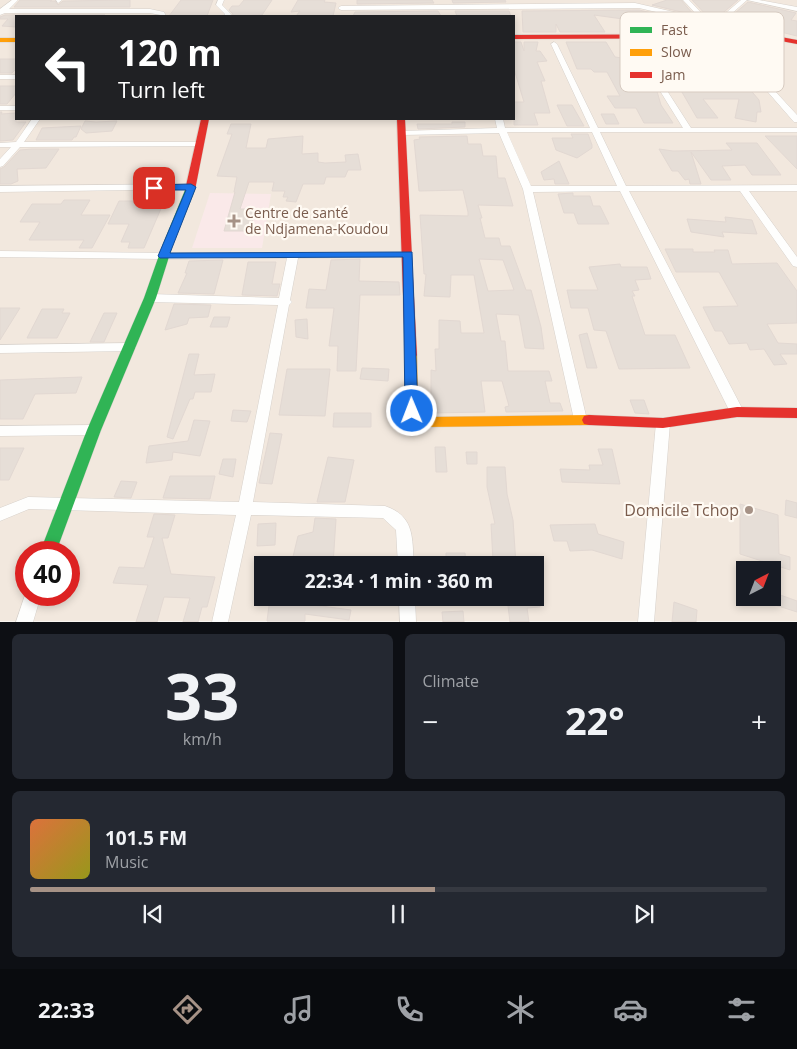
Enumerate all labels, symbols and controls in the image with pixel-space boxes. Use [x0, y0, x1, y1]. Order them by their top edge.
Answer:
legend [620, 12, 784, 92]
text: Fast [661, 20, 688, 39]
text: 120 m [118, 29, 222, 76]
icon: left [35, 35, 100, 100]
text: Slow [661, 42, 692, 61]
text: Jam [659, 65, 686, 84]
text: Turn left [118, 74, 205, 104]
pin [133, 167, 175, 209]
icon: arrive [140, 174, 168, 202]
place label: Centre de santé de Ndjamena-Koudou [245, 203, 388, 238]
marker: Centre de santé de Ndjamena-Koudou [227, 214, 241, 228]
position arrow [385, 384, 437, 436]
place label: Domicile Tchop [624, 499, 739, 521]
marker: Domicile Tchop [743, 504, 755, 516]
speed limit sign: 40 [15, 541, 80, 606]
north arrow [736, 561, 781, 606]
map controls [736, 561, 781, 606]
text: 22:34 · 1 min · 360 m [305, 568, 493, 594]
text: 33 [165, 651, 239, 739]
text: Climate [423, 670, 479, 692]
text: 22° [565, 694, 625, 746]
text: − [423, 702, 439, 740]
text: + [751, 702, 767, 740]
text: km/h [183, 728, 222, 750]
text: 101.5 FM [105, 825, 187, 851]
text: Music [105, 851, 149, 873]
icon: previous [139, 900, 167, 928]
icon: pause [384, 900, 412, 928]
icon: next [630, 900, 658, 928]
icon: directions [170, 992, 205, 1027]
icon: music [281, 992, 316, 1027]
icon: phone [392, 992, 427, 1027]
icon: climate [503, 992, 538, 1027]
icon: car [613, 992, 648, 1027]
icon: filters [724, 992, 759, 1027]
text: 22:33 [38, 994, 94, 1024]

